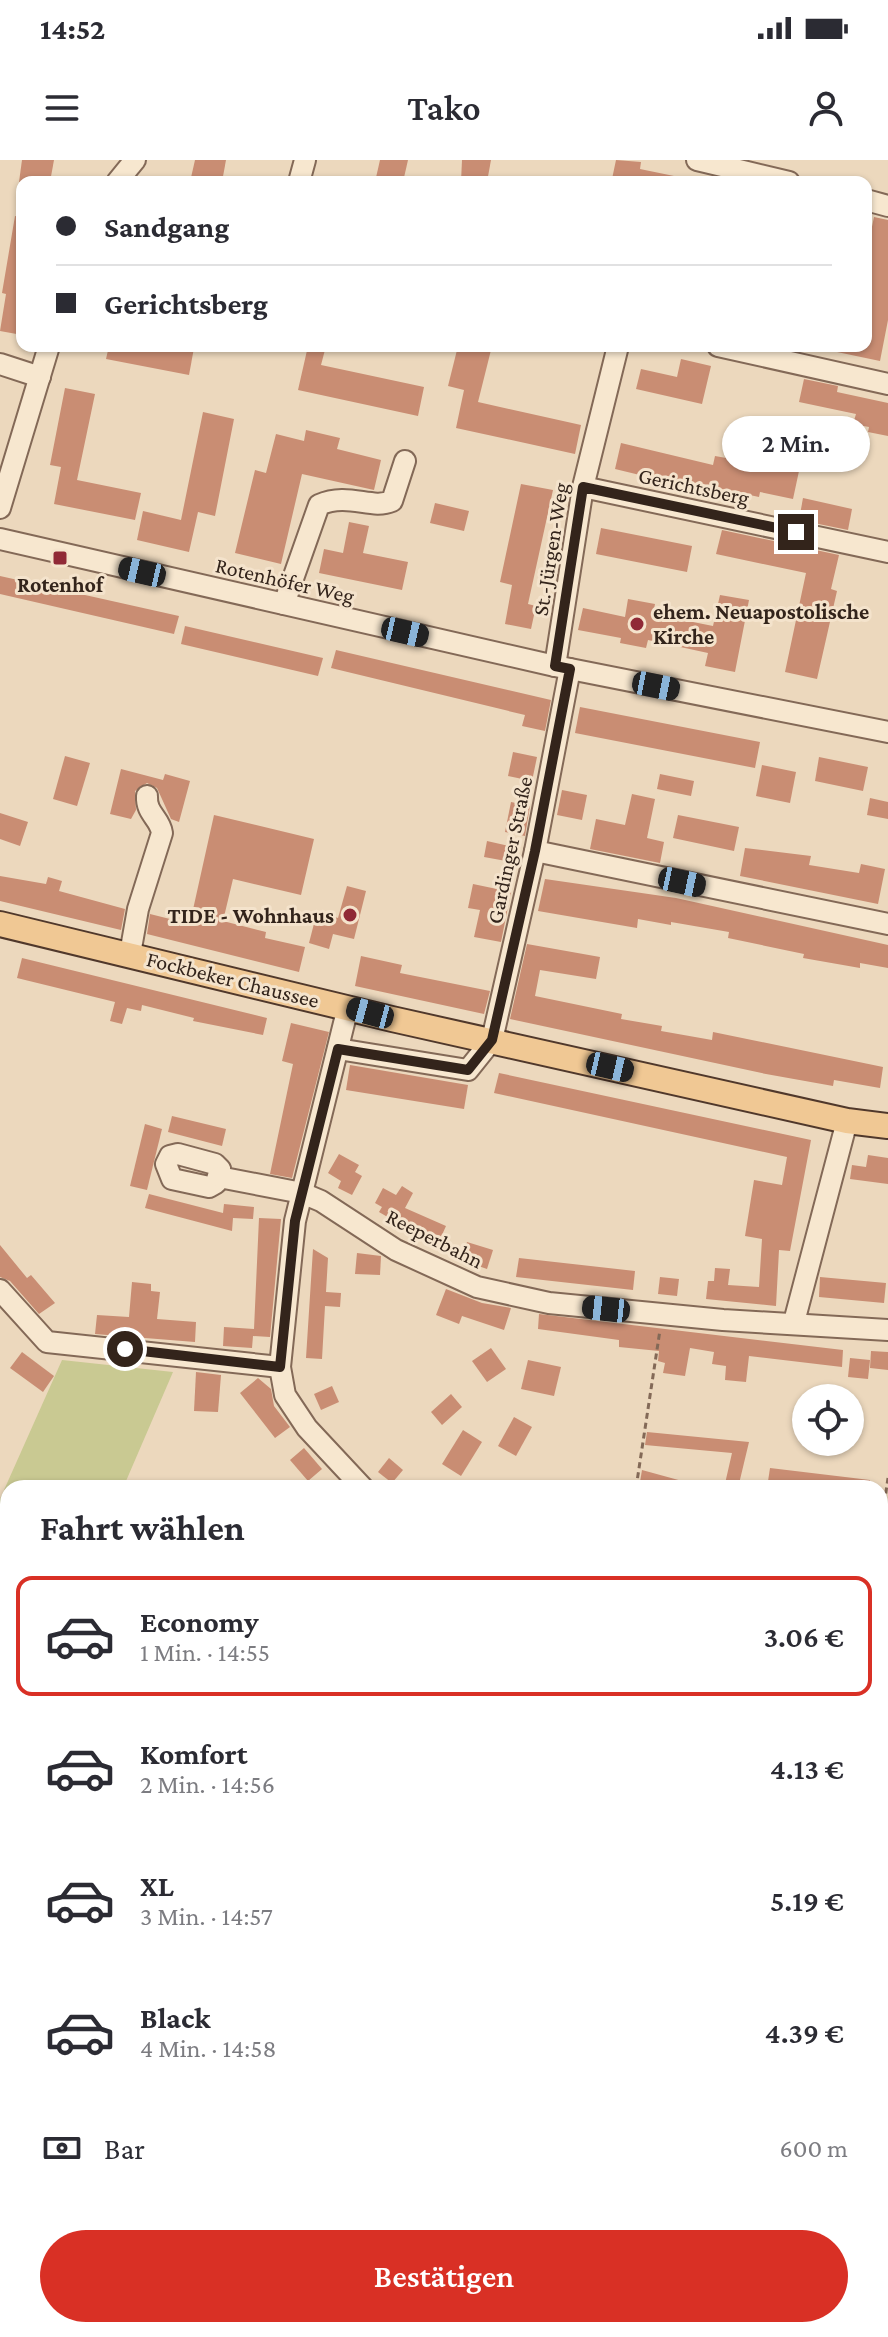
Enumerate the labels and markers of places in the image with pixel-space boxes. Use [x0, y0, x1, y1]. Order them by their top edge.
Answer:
marker: Rotenhof [51, 549, 69, 567]
place label: Rotenhof [17, 572, 105, 597]
place label: ehem. Neuapostolische Kirche [653, 599, 869, 649]
marker: ehem. Neuapostolische Kirche [628, 615, 646, 633]
place label: TIDE - Wohnhaus [168, 903, 334, 928]
marker: TIDE - Wohnhaus [341, 906, 359, 924]

